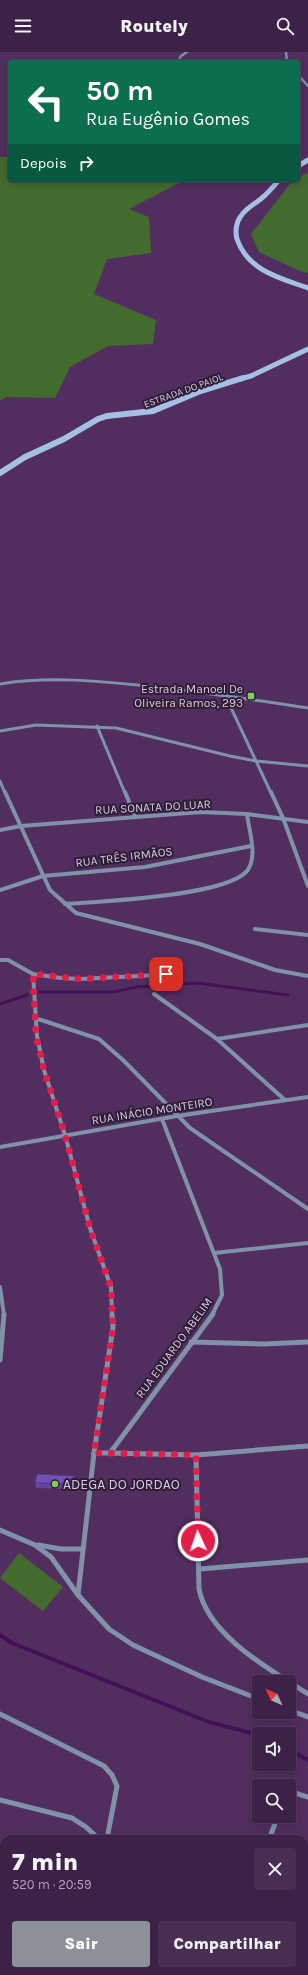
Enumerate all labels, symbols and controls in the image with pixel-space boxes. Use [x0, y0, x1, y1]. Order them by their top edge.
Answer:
icon: menu [12, 15, 34, 37]
text: Routely [120, 15, 188, 37]
icon: search [274, 15, 296, 37]
text: 50 m [86, 74, 154, 107]
icon: left [20, 76, 72, 128]
text: Rua Eugênio Gomes [86, 108, 250, 130]
icon: right [75, 152, 97, 174]
text: Depois [20, 154, 67, 172]
street label: ESTRADA DO PAIOL [142, 371, 225, 411]
place label: Estrada Manoel De Oliveira Ramos, 293 [134, 682, 243, 710]
marker: Estrada Manoel De Oliveira Ramos, 293 [246, 691, 256, 701]
street label: RUA SONATA DO LUAR [95, 797, 211, 817]
street label: RUA TRÊS IRMÃOS [75, 844, 173, 870]
pin [149, 957, 183, 991]
icon: arrive [155, 963, 177, 985]
street label: RUA INÁCIO MONTEIRO [90, 1094, 214, 1127]
street label: RUA EDUARDO ABELIM [133, 1295, 215, 1401]
place label: ADEGA DO JORDAO [63, 1476, 180, 1493]
marker: ADEGA DO JORDAO [50, 1479, 60, 1489]
position arrow [177, 1520, 219, 1562]
north arrow [252, 1675, 296, 1719]
map controls [252, 1675, 296, 1823]
button: sound [252, 1727, 296, 1771]
button: search [252, 1779, 296, 1823]
text: 7 min [12, 1848, 78, 1876]
button: close [254, 1848, 296, 1890]
text: 520 m · 20:59 [12, 1877, 91, 1892]
button: Sair [12, 1921, 150, 1967]
button: Compartilhar [158, 1921, 296, 1967]

